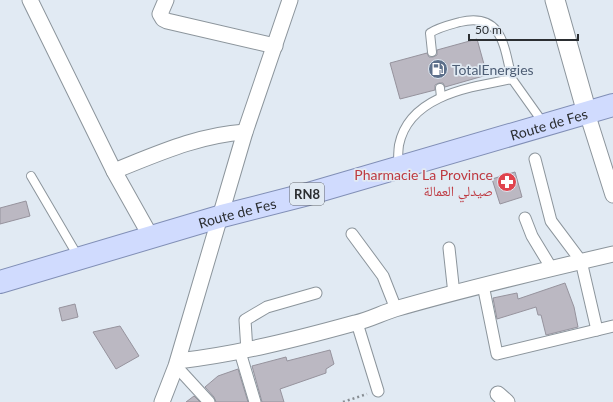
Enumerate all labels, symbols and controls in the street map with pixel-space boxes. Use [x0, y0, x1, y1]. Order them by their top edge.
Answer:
scale bar [469, 16, 578, 42]
text: 50 m [475, 22, 502, 37]
fuel station icon: TotalEnergies [427, 58, 449, 80]
place label: TotalEnergies [452, 61, 534, 78]
street label: Route de Fes [508, 104, 589, 143]
place label: Pharmacie La Province صيدلي العمالة [354, 166, 493, 202]
pharmacy icon: Pharmacie La Province صيدلي العمالة [496, 171, 518, 193]
road number: RN8 [290, 183, 324, 205]
street label: Route de Fes [196, 194, 278, 231]

